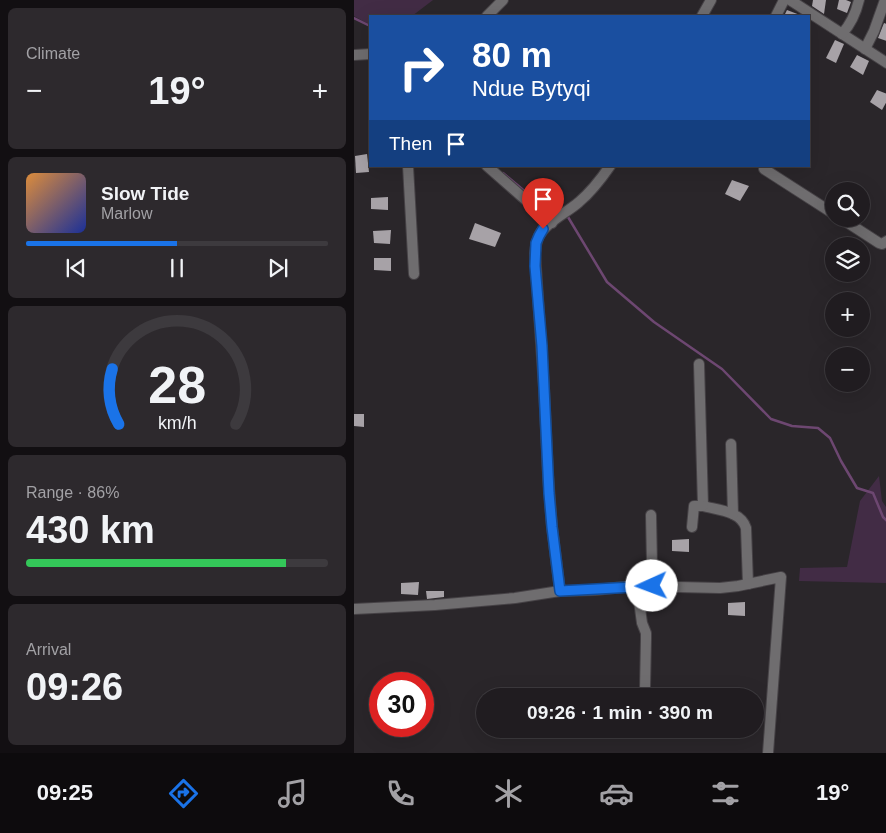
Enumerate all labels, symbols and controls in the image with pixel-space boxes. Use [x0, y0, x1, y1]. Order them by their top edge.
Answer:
icon: right [389, 35, 454, 100]
text: 80 m [472, 35, 552, 74]
text: Climate [26, 45, 80, 62]
text: 19° [148, 70, 206, 112]
text: − [26, 75, 42, 106]
text: + [312, 75, 328, 106]
text: Ndue Bytyqi [472, 76, 591, 101]
icon: arrive [442, 130, 470, 158]
text: Then [389, 133, 432, 154]
pin [522, 178, 564, 229]
map controls [825, 182, 870, 392]
button: search [825, 182, 870, 227]
text: Slow Tide [101, 183, 189, 204]
icon: arrive [529, 185, 557, 213]
text: Marlow [101, 205, 153, 222]
button: layers [825, 237, 870, 282]
icon: previous [62, 254, 90, 282]
icon: pause [163, 254, 191, 282]
icon: next [264, 254, 292, 282]
button: + [825, 292, 870, 337]
button: − [825, 347, 870, 392]
text: 28 [148, 356, 206, 414]
text: km/h [158, 413, 196, 433]
text: Range · 86% [26, 484, 119, 501]
text: 430 km [26, 509, 155, 551]
position arrow [625, 559, 677, 611]
text: Arrival [26, 641, 71, 658]
text: 09:26 [26, 666, 123, 708]
speed limit sign: 30 [369, 672, 434, 737]
text: 09:26 · 1 min · 390 m [527, 702, 713, 723]
icon: directions [166, 776, 201, 811]
icon: music [275, 776, 310, 811]
icon: phone [383, 776, 418, 811]
icon: climate [491, 776, 526, 811]
icon: car [599, 776, 634, 811]
icon: filters [708, 776, 743, 811]
text: 09:25 [37, 780, 93, 805]
text: 19° [816, 780, 849, 805]

